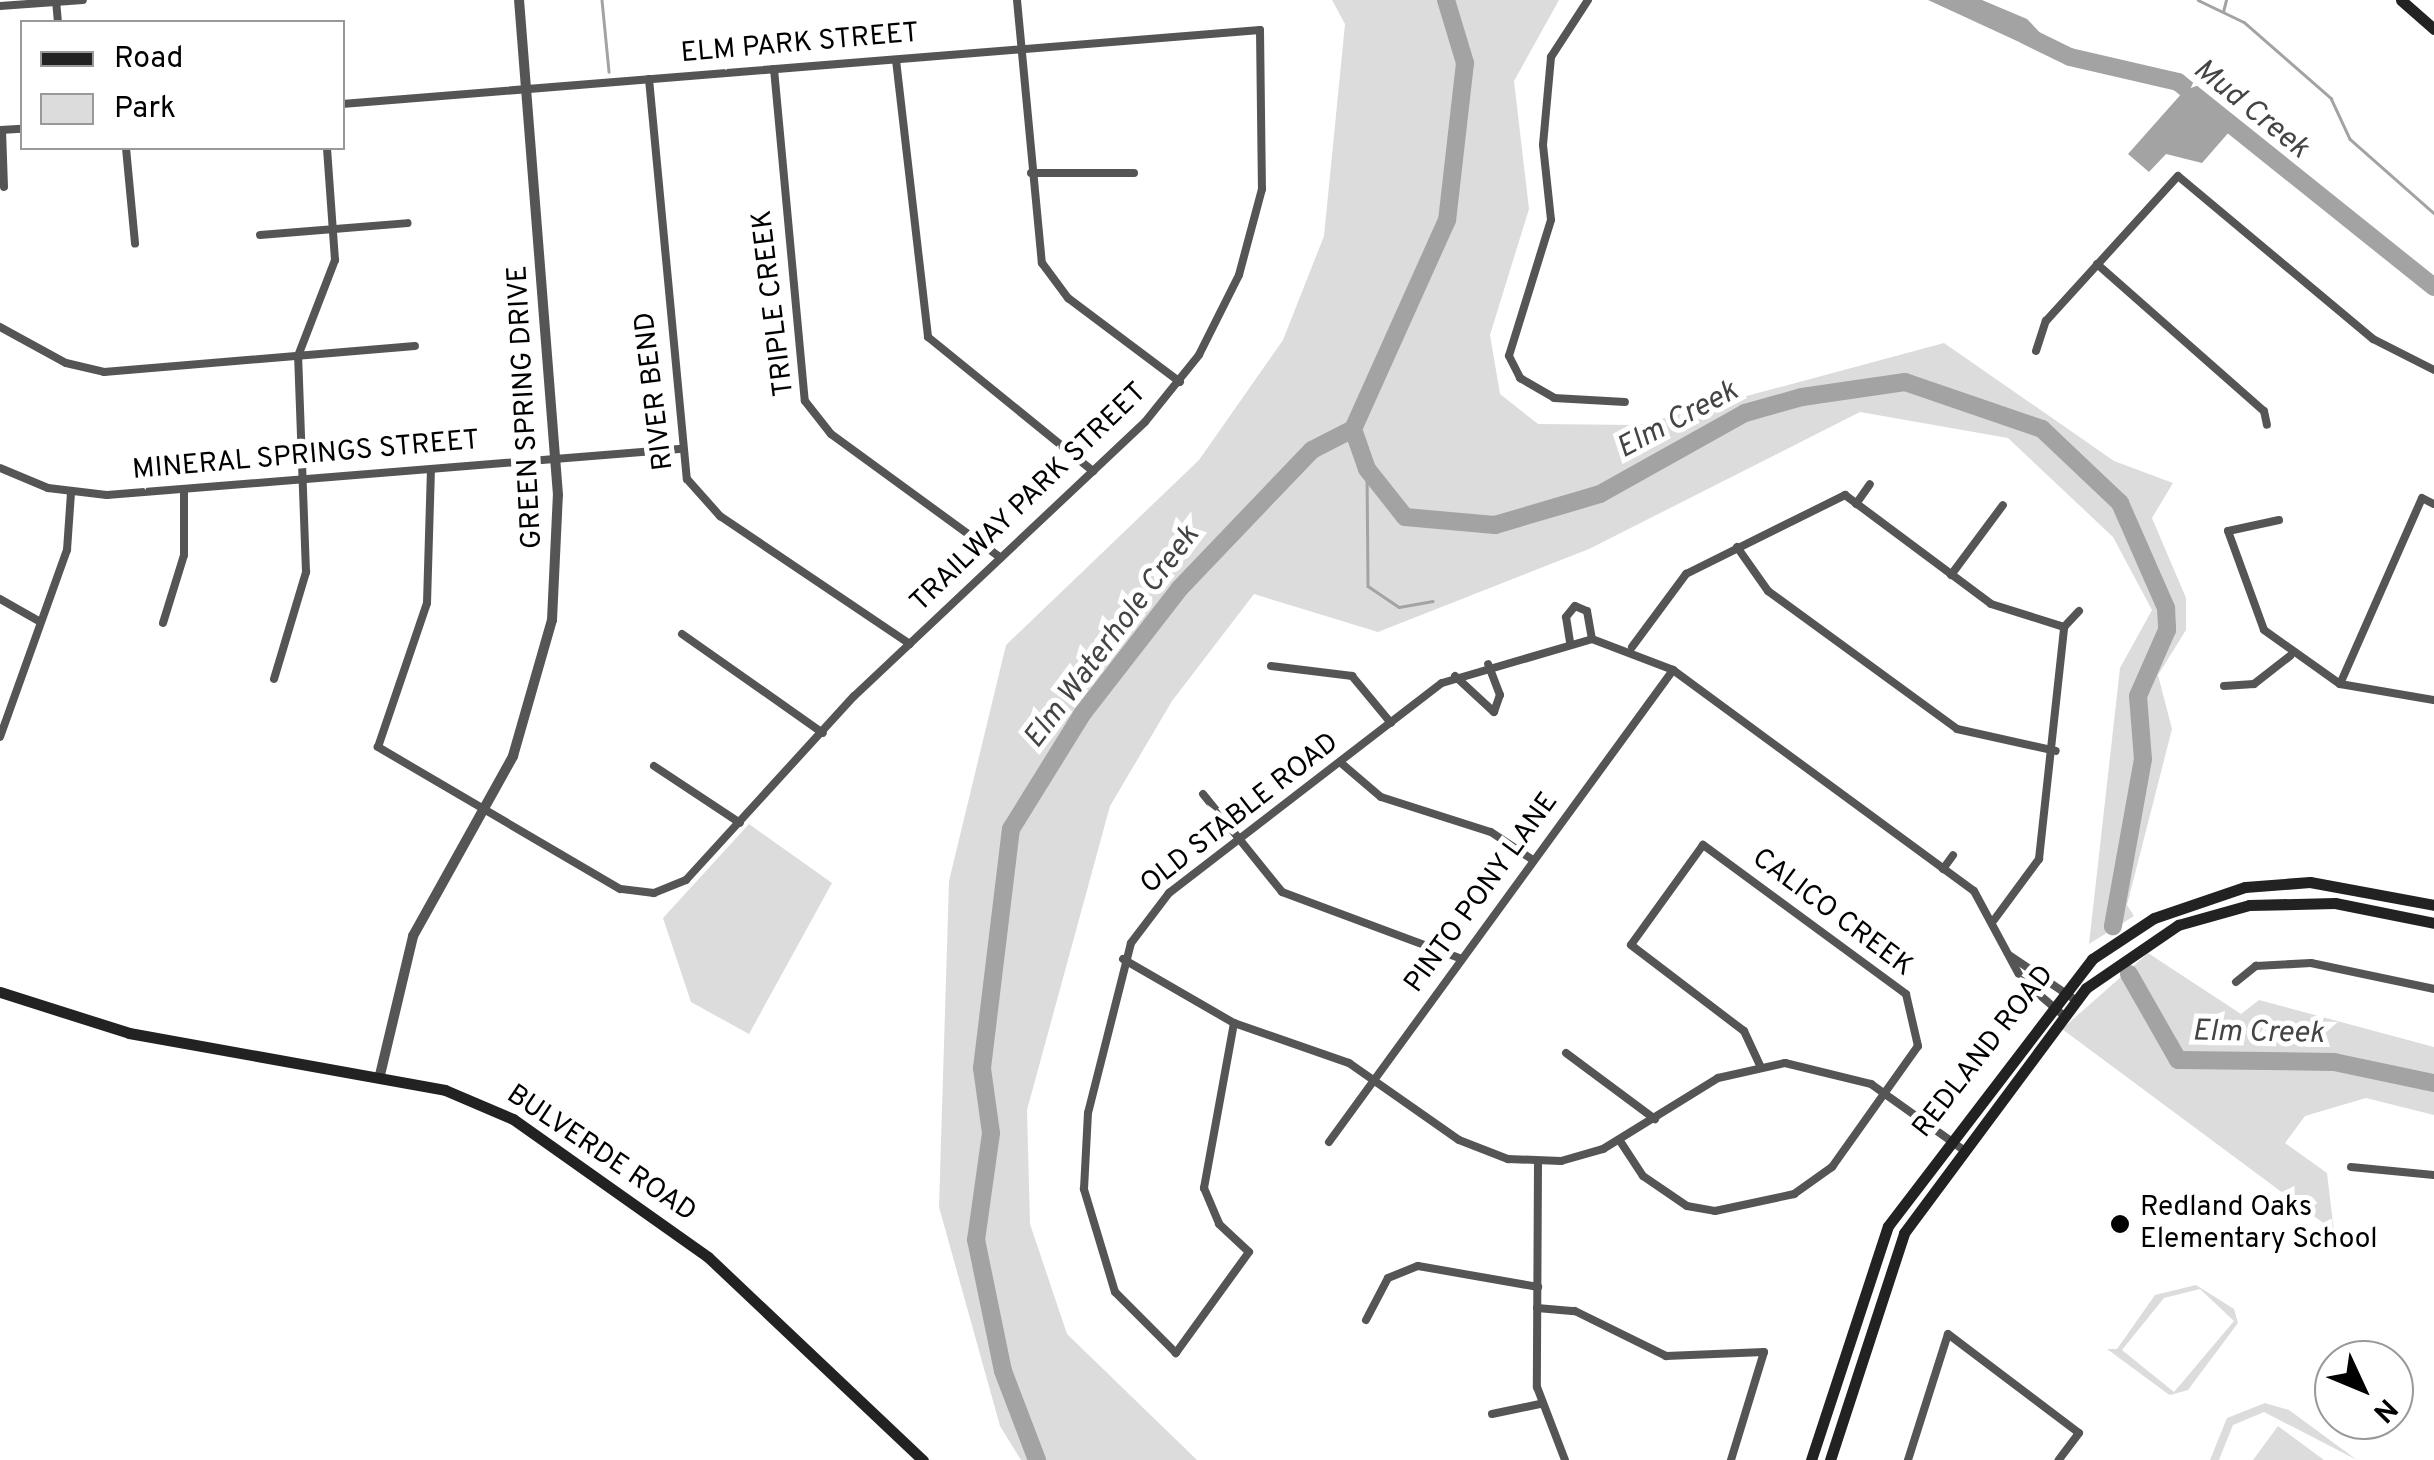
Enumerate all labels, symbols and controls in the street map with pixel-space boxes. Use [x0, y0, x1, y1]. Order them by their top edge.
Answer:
street label: ELM PARK STREET [680, 17, 920, 71]
legend [20, 20, 345, 150]
text: Road [114, 41, 183, 78]
water label: Mud Creek [2185, 53, 2315, 167]
text: Park [114, 91, 176, 128]
street label: TRIPLE CREEK [746, 208, 802, 398]
street label: GREEN SPRING DRIVE [502, 264, 550, 550]
street label: RIVER BEND [629, 310, 681, 472]
water label: Elm Creek [1611, 374, 1745, 468]
street label: TRAILWAY PARK STREET [904, 376, 1154, 620]
street label: MINERAL SPRINGS STREET [131, 424, 481, 488]
water label: Elm Waterhole Creek [1017, 519, 1209, 757]
street label: OLD STABLE ROAD [1134, 726, 1346, 902]
street label: PINTO PONY LANE [1398, 786, 1566, 1000]
street label: CALICO CREEK [1745, 842, 1919, 984]
street label: REDLAND ROAD [1906, 959, 2062, 1145]
water label: Elm Creek [2192, 1015, 2324, 1053]
street label: BULVERDE ROAD [500, 1078, 702, 1230]
place label: Redland Oaks Elementary School [2140, 1191, 2378, 1257]
marker: Redland Oaks Elementary School [2109, 1213, 2131, 1235]
north arrow [2314, 1340, 2414, 1440]
text: N [2364, 1390, 2404, 1429]

